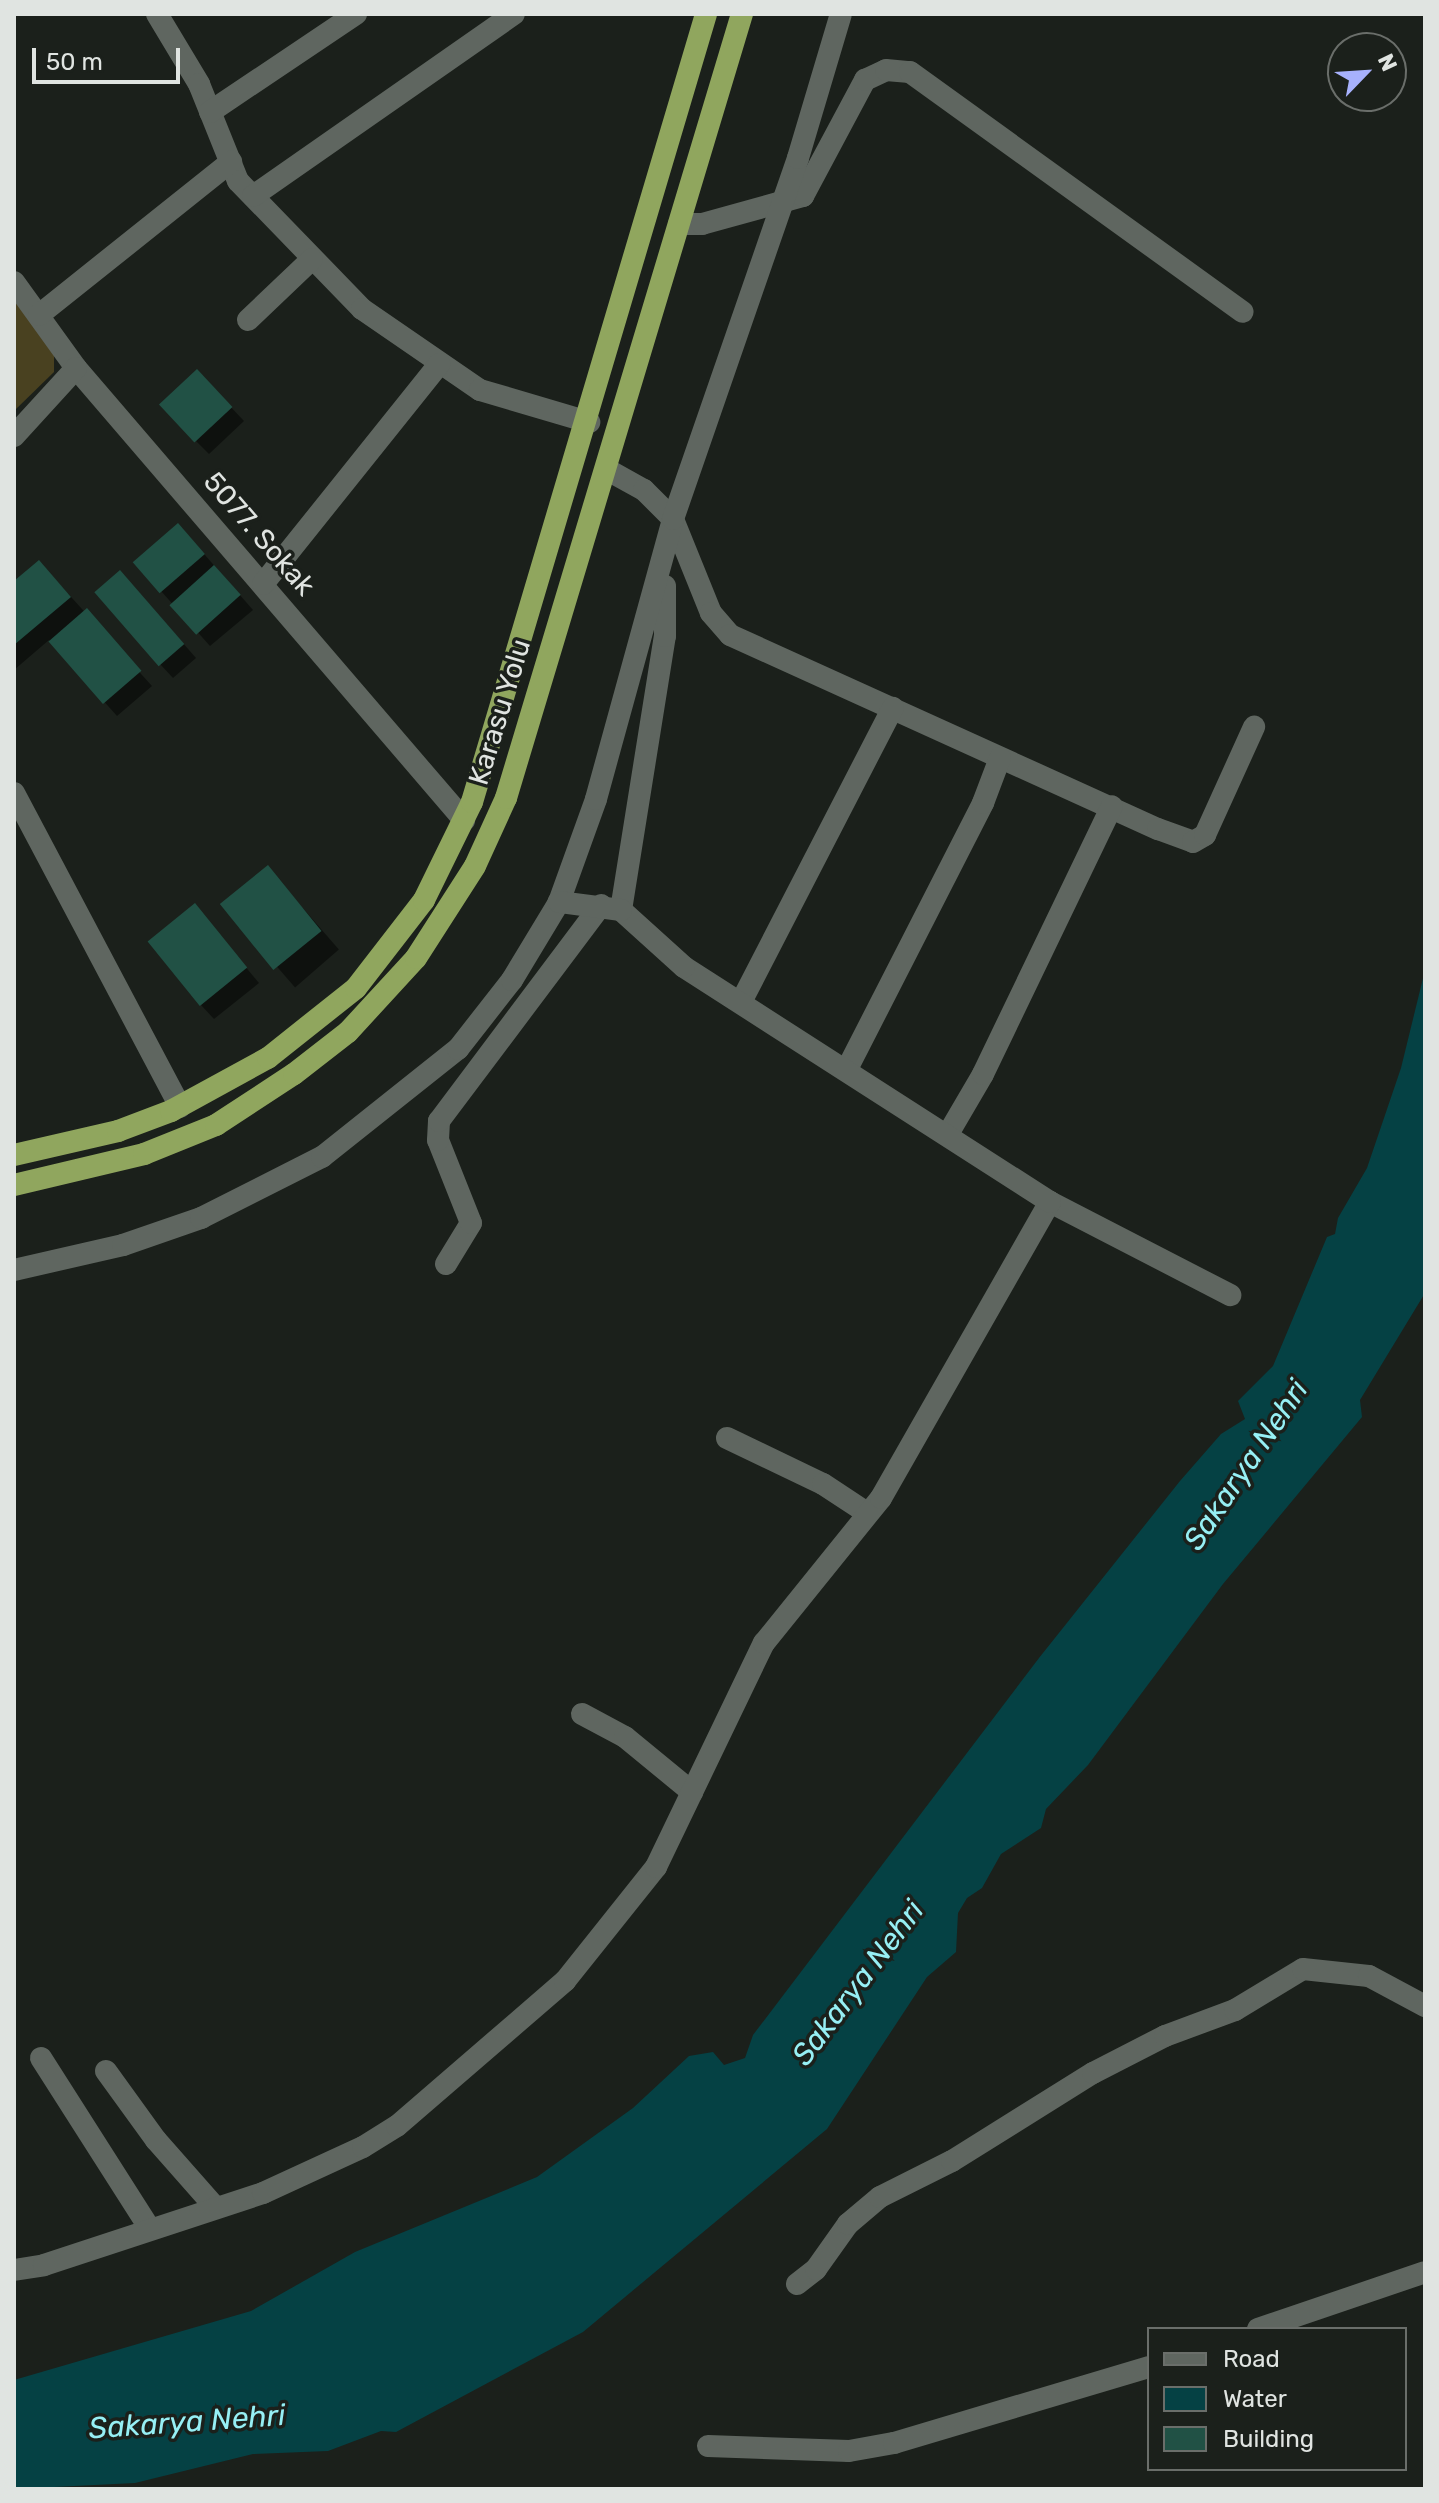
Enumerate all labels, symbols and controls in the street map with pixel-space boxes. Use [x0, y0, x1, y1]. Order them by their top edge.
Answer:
scale bar [36, 32, 184, 82]
north arrow [1327, 32, 1407, 112]
text: 50 m [46, 48, 103, 76]
text: N [1372, 50, 1403, 75]
street label: 5077. Sokak [196, 465, 322, 603]
street label: Karasu Yolu [462, 635, 538, 789]
water label: Sakarya Nehri [1176, 1373, 1316, 1557]
water label: Sakarya Nehri [784, 1893, 932, 2073]
legend [1147, 2327, 1407, 2471]
text: Road [1223, 2345, 1280, 2373]
text: Water [1223, 2385, 1287, 2413]
water label: Sakarya Nehri [87, 2397, 287, 2447]
text: Building [1223, 2425, 1314, 2453]

